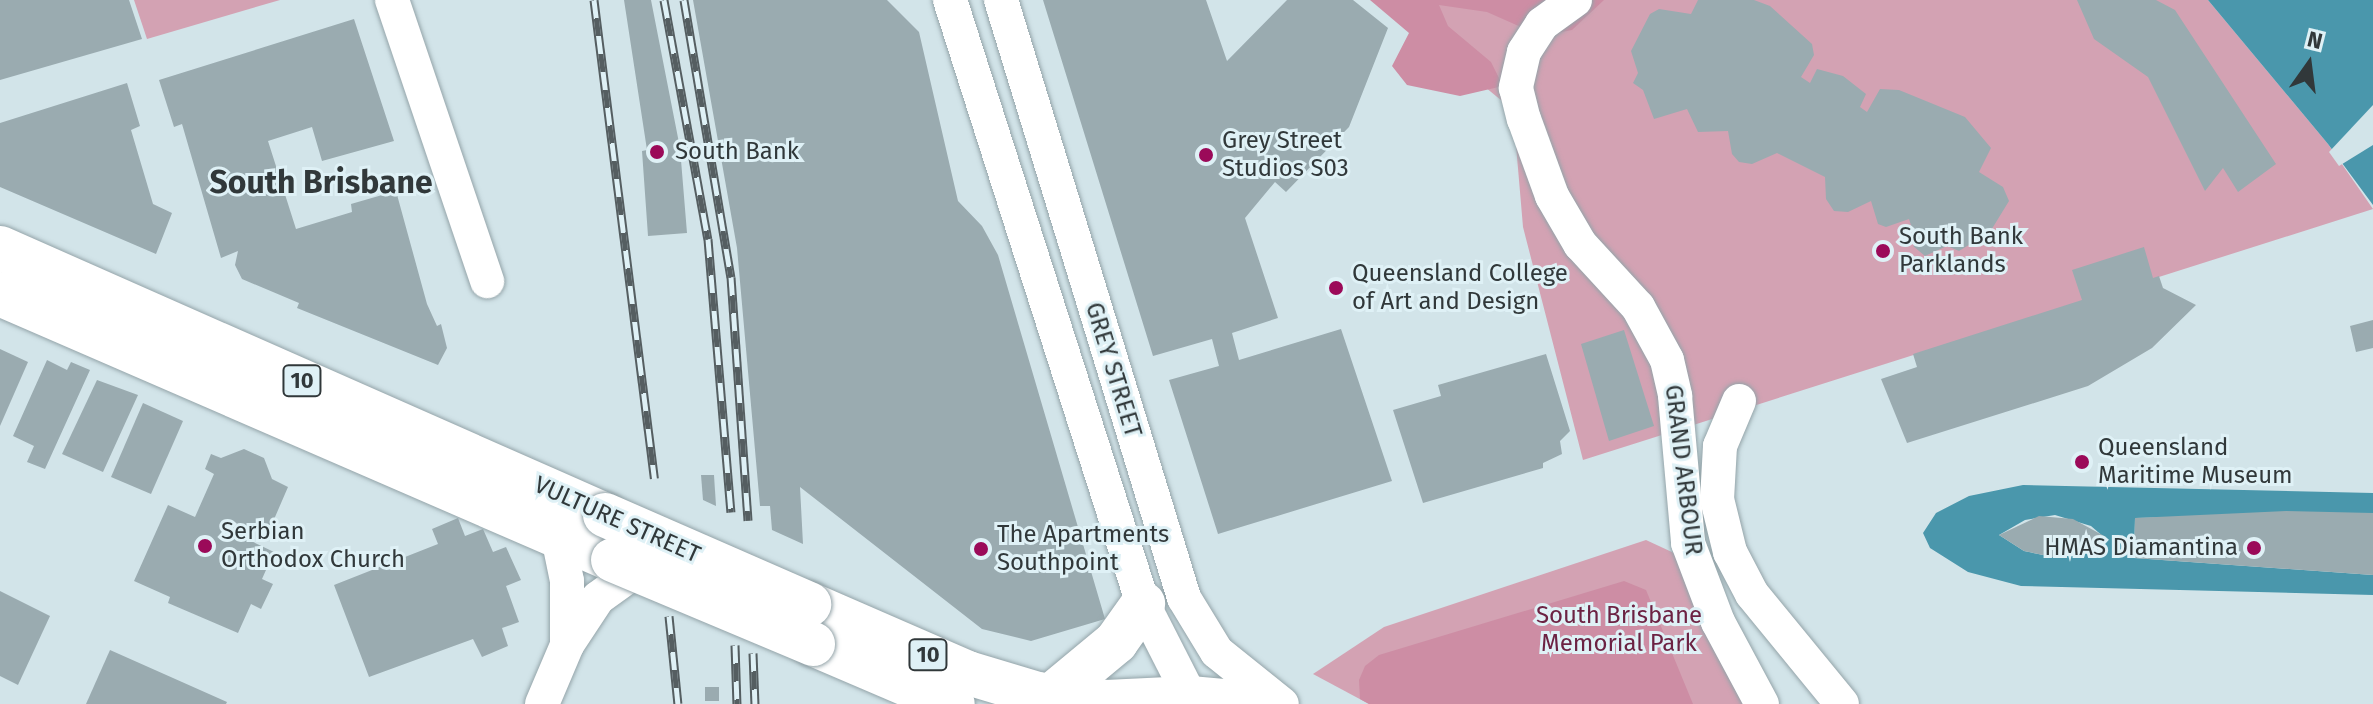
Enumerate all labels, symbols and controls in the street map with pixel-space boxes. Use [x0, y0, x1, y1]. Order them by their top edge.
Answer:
north arrow [2269, 24, 2349, 104]
text: N [2305, 25, 2325, 55]
place label: Grey Street Studios S03 [1222, 127, 1349, 183]
place label: South Bank [675, 138, 799, 166]
marker: South Bank [646, 141, 668, 163]
marker: Grey Street Studios S03 [1197, 146, 1215, 164]
district label: South Brisbane [209, 163, 433, 201]
place label: South Bank Parklands [1899, 223, 2023, 279]
marker: South Bank Parklands [1874, 242, 1892, 260]
place label: Queensland College of Art and Design [1352, 260, 1568, 316]
marker: Queensland College of Art and Design [1327, 279, 1345, 297]
street label: GREY STREET [1079, 299, 1147, 441]
road number: 10 [282, 363, 322, 399]
street label: GRAND ARBOUR [1658, 383, 1708, 557]
place label: Queensland Maritime Museum [2098, 434, 2293, 490]
marker: Queensland Maritime Museum [2073, 453, 2091, 471]
street label: VULTURE STREET [529, 470, 705, 570]
place label: Serbian Orthodox Church [221, 518, 405, 574]
place label: The Apartments Southpoint [997, 521, 1169, 577]
place label: HMAS Diamantina [2044, 534, 2238, 562]
marker: Serbian Orthodox Church [196, 537, 214, 555]
marker: HMAS Diamantina [2245, 539, 2263, 557]
marker: The Apartments Southpoint [972, 540, 990, 558]
park label: South Brisbane Memorial Park [1536, 602, 1702, 658]
road number: 10 [908, 637, 948, 673]

